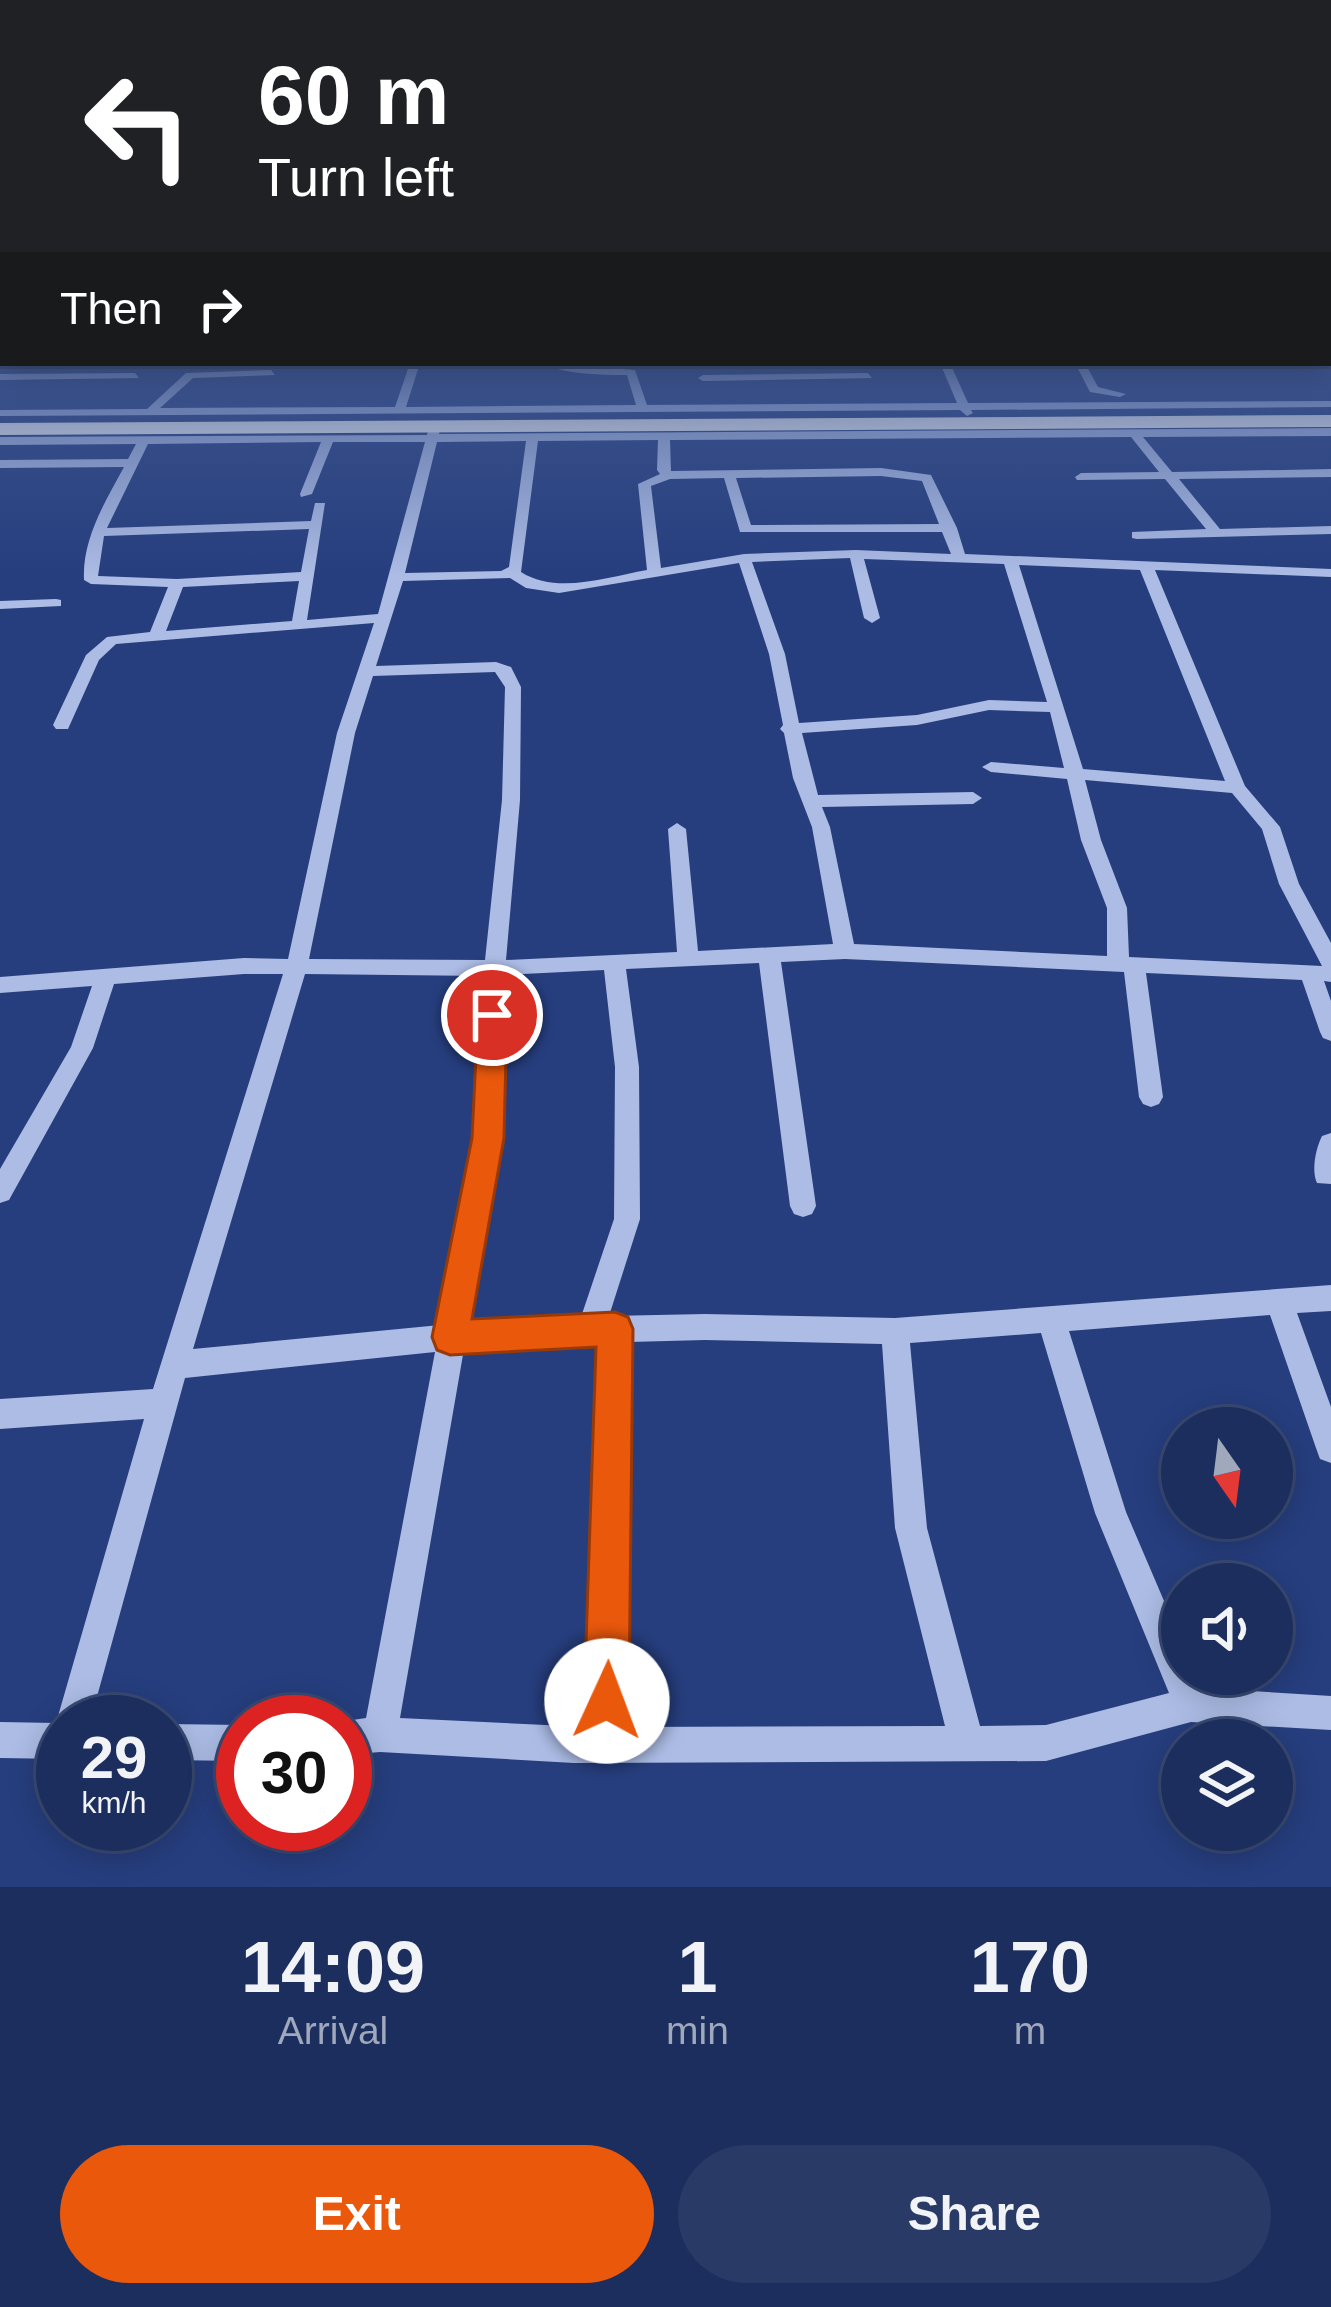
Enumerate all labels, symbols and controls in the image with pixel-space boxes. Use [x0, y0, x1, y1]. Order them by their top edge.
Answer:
icon: left [60, 48, 216, 204]
text: 60 m [258, 48, 449, 142]
text: Turn left [258, 147, 454, 207]
icon: right [187, 276, 253, 342]
text: Then [60, 283, 163, 334]
pin [441, 964, 543, 1066]
icon: arrive [459, 982, 525, 1048]
north arrow [1161, 1407, 1293, 1539]
map controls [1161, 1407, 1293, 1851]
button: sound [1161, 1563, 1293, 1695]
position arrow [544, 1638, 670, 1764]
speed limit sign: 30 [216, 1695, 372, 1851]
button: layers [1161, 1719, 1293, 1851]
text: 29 [81, 1724, 147, 1791]
text: km/h [81, 1786, 147, 1819]
text: 14:09 [241, 1927, 425, 2007]
text: 1 [677, 1927, 718, 2007]
text: 170 [970, 1927, 1090, 2007]
text: Arrival [278, 2009, 388, 2052]
text: min [666, 2009, 729, 2052]
text: m [1014, 2009, 1046, 2052]
button: Exit [60, 2145, 654, 2283]
button: Share [678, 2145, 1271, 2283]

